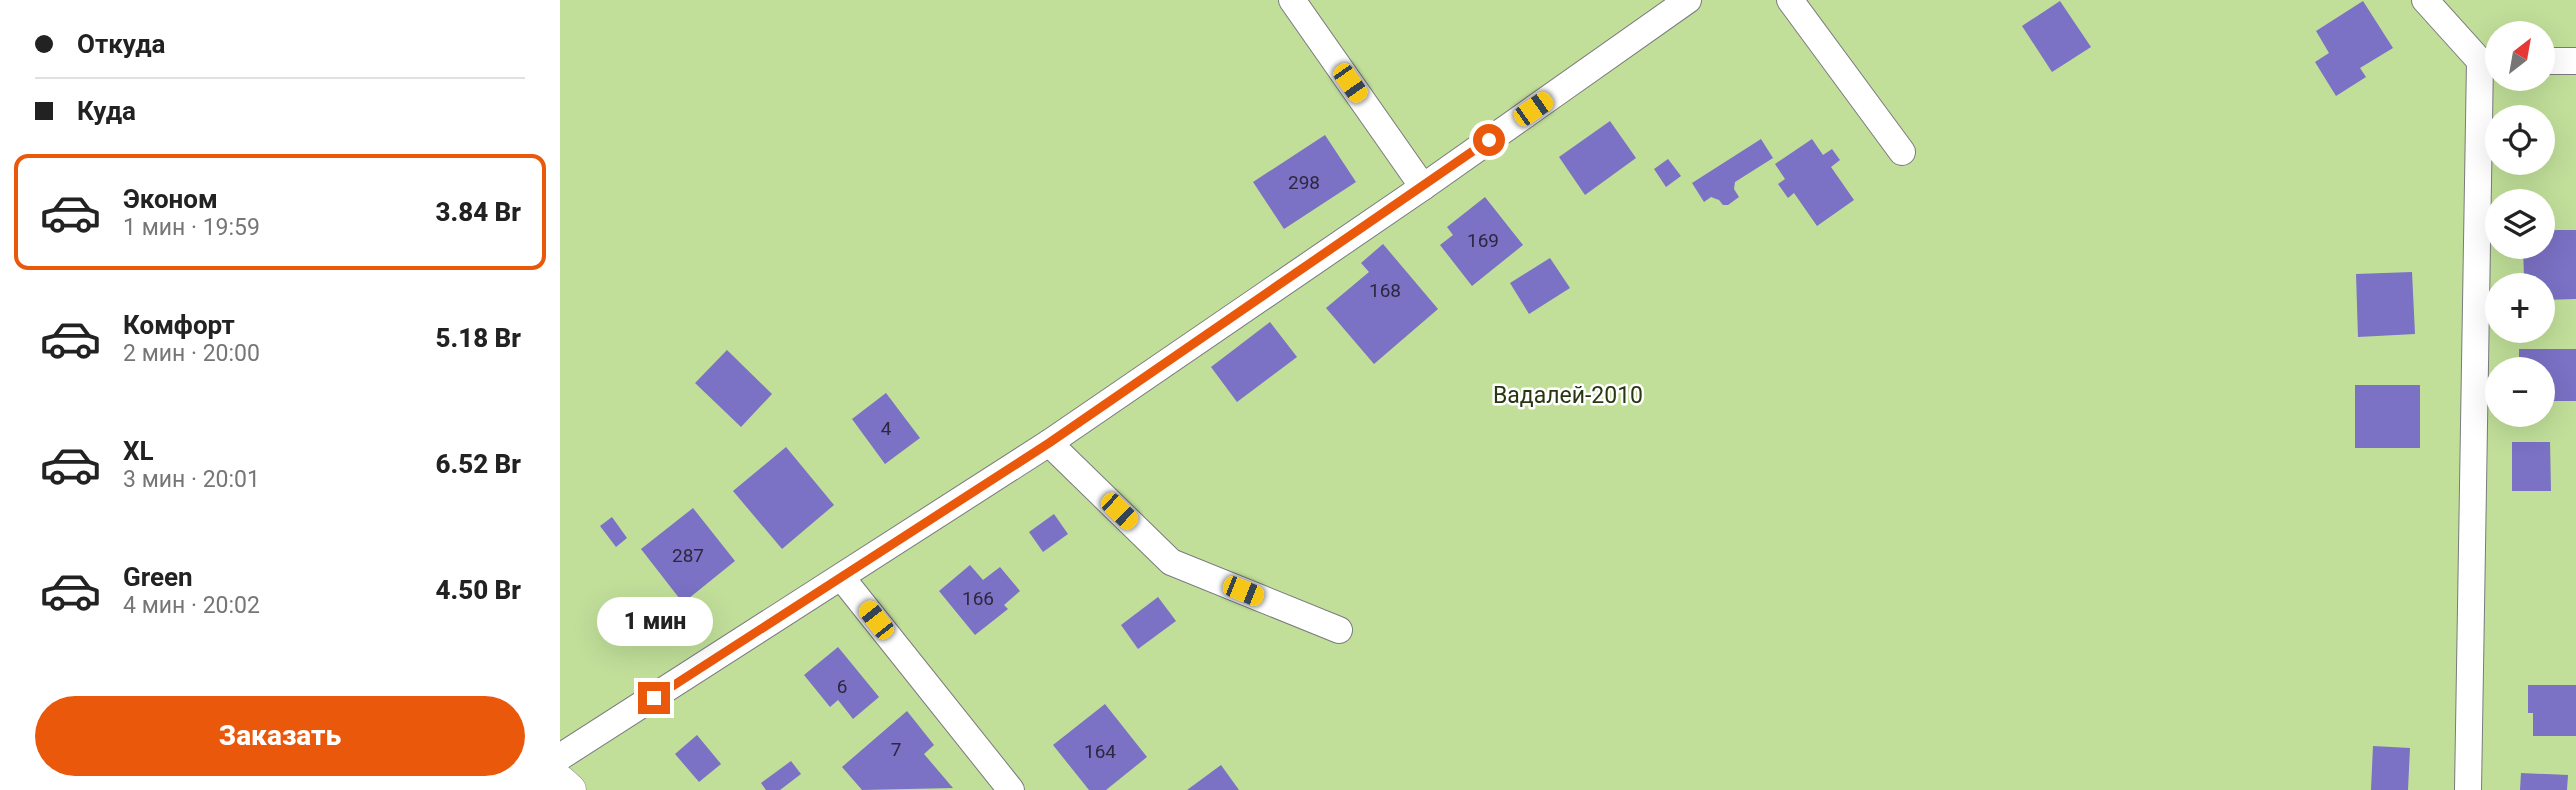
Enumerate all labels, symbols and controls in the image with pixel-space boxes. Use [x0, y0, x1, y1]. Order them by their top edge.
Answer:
north arrow [2485, 21, 2555, 91]
map controls [2485, 21, 2555, 427]
text: Откуда [77, 29, 166, 59]
car [1330, 60, 1371, 106]
car [1510, 88, 1557, 130]
text: Куда [77, 96, 136, 126]
button: locate [2485, 105, 2555, 175]
route start [1473, 124, 1505, 156]
house number: 298 [1288, 171, 1320, 194]
icon: car [39, 181, 102, 244]
text: Эконом [123, 184, 218, 214]
button: layers [2485, 189, 2555, 259]
text: 3.84 Br [435, 197, 521, 227]
text: 1 мин · 19:59 [123, 214, 260, 241]
house number: 169 [1467, 229, 1499, 252]
button: + [2485, 273, 2555, 343]
house number: 168 [1369, 279, 1401, 302]
icon: car [39, 307, 102, 370]
text: Комфорт [123, 310, 235, 340]
text: 5.18 Br [435, 323, 521, 353]
text: 2 мин · 20:00 [123, 340, 260, 367]
button: − [2485, 357, 2555, 427]
park label: Вадалей-2010 [1493, 382, 1643, 409]
house number: 4 [881, 417, 892, 440]
icon: car [39, 433, 102, 496]
text: XL [123, 436, 154, 466]
text: 6.52 Br [435, 449, 521, 479]
text: 3 мин · 20:01 [123, 466, 260, 493]
car [1097, 489, 1142, 533]
house number: 287 [672, 544, 704, 567]
icon: car [39, 559, 102, 622]
text: Green [123, 562, 193, 592]
car [1220, 573, 1267, 609]
text: 4.50 Br [435, 575, 521, 605]
house number: 166 [962, 587, 994, 610]
text: 4 мин · 20:02 [123, 592, 260, 619]
callout: 1 мин [596, 596, 712, 646]
car [855, 597, 898, 643]
text: 1 мин [624, 608, 686, 635]
house number: 6 [837, 675, 847, 698]
route end [638, 682, 670, 714]
button: Заказать [35, 696, 525, 776]
house number: 7 [891, 738, 901, 761]
house number: 164 [1084, 740, 1116, 763]

